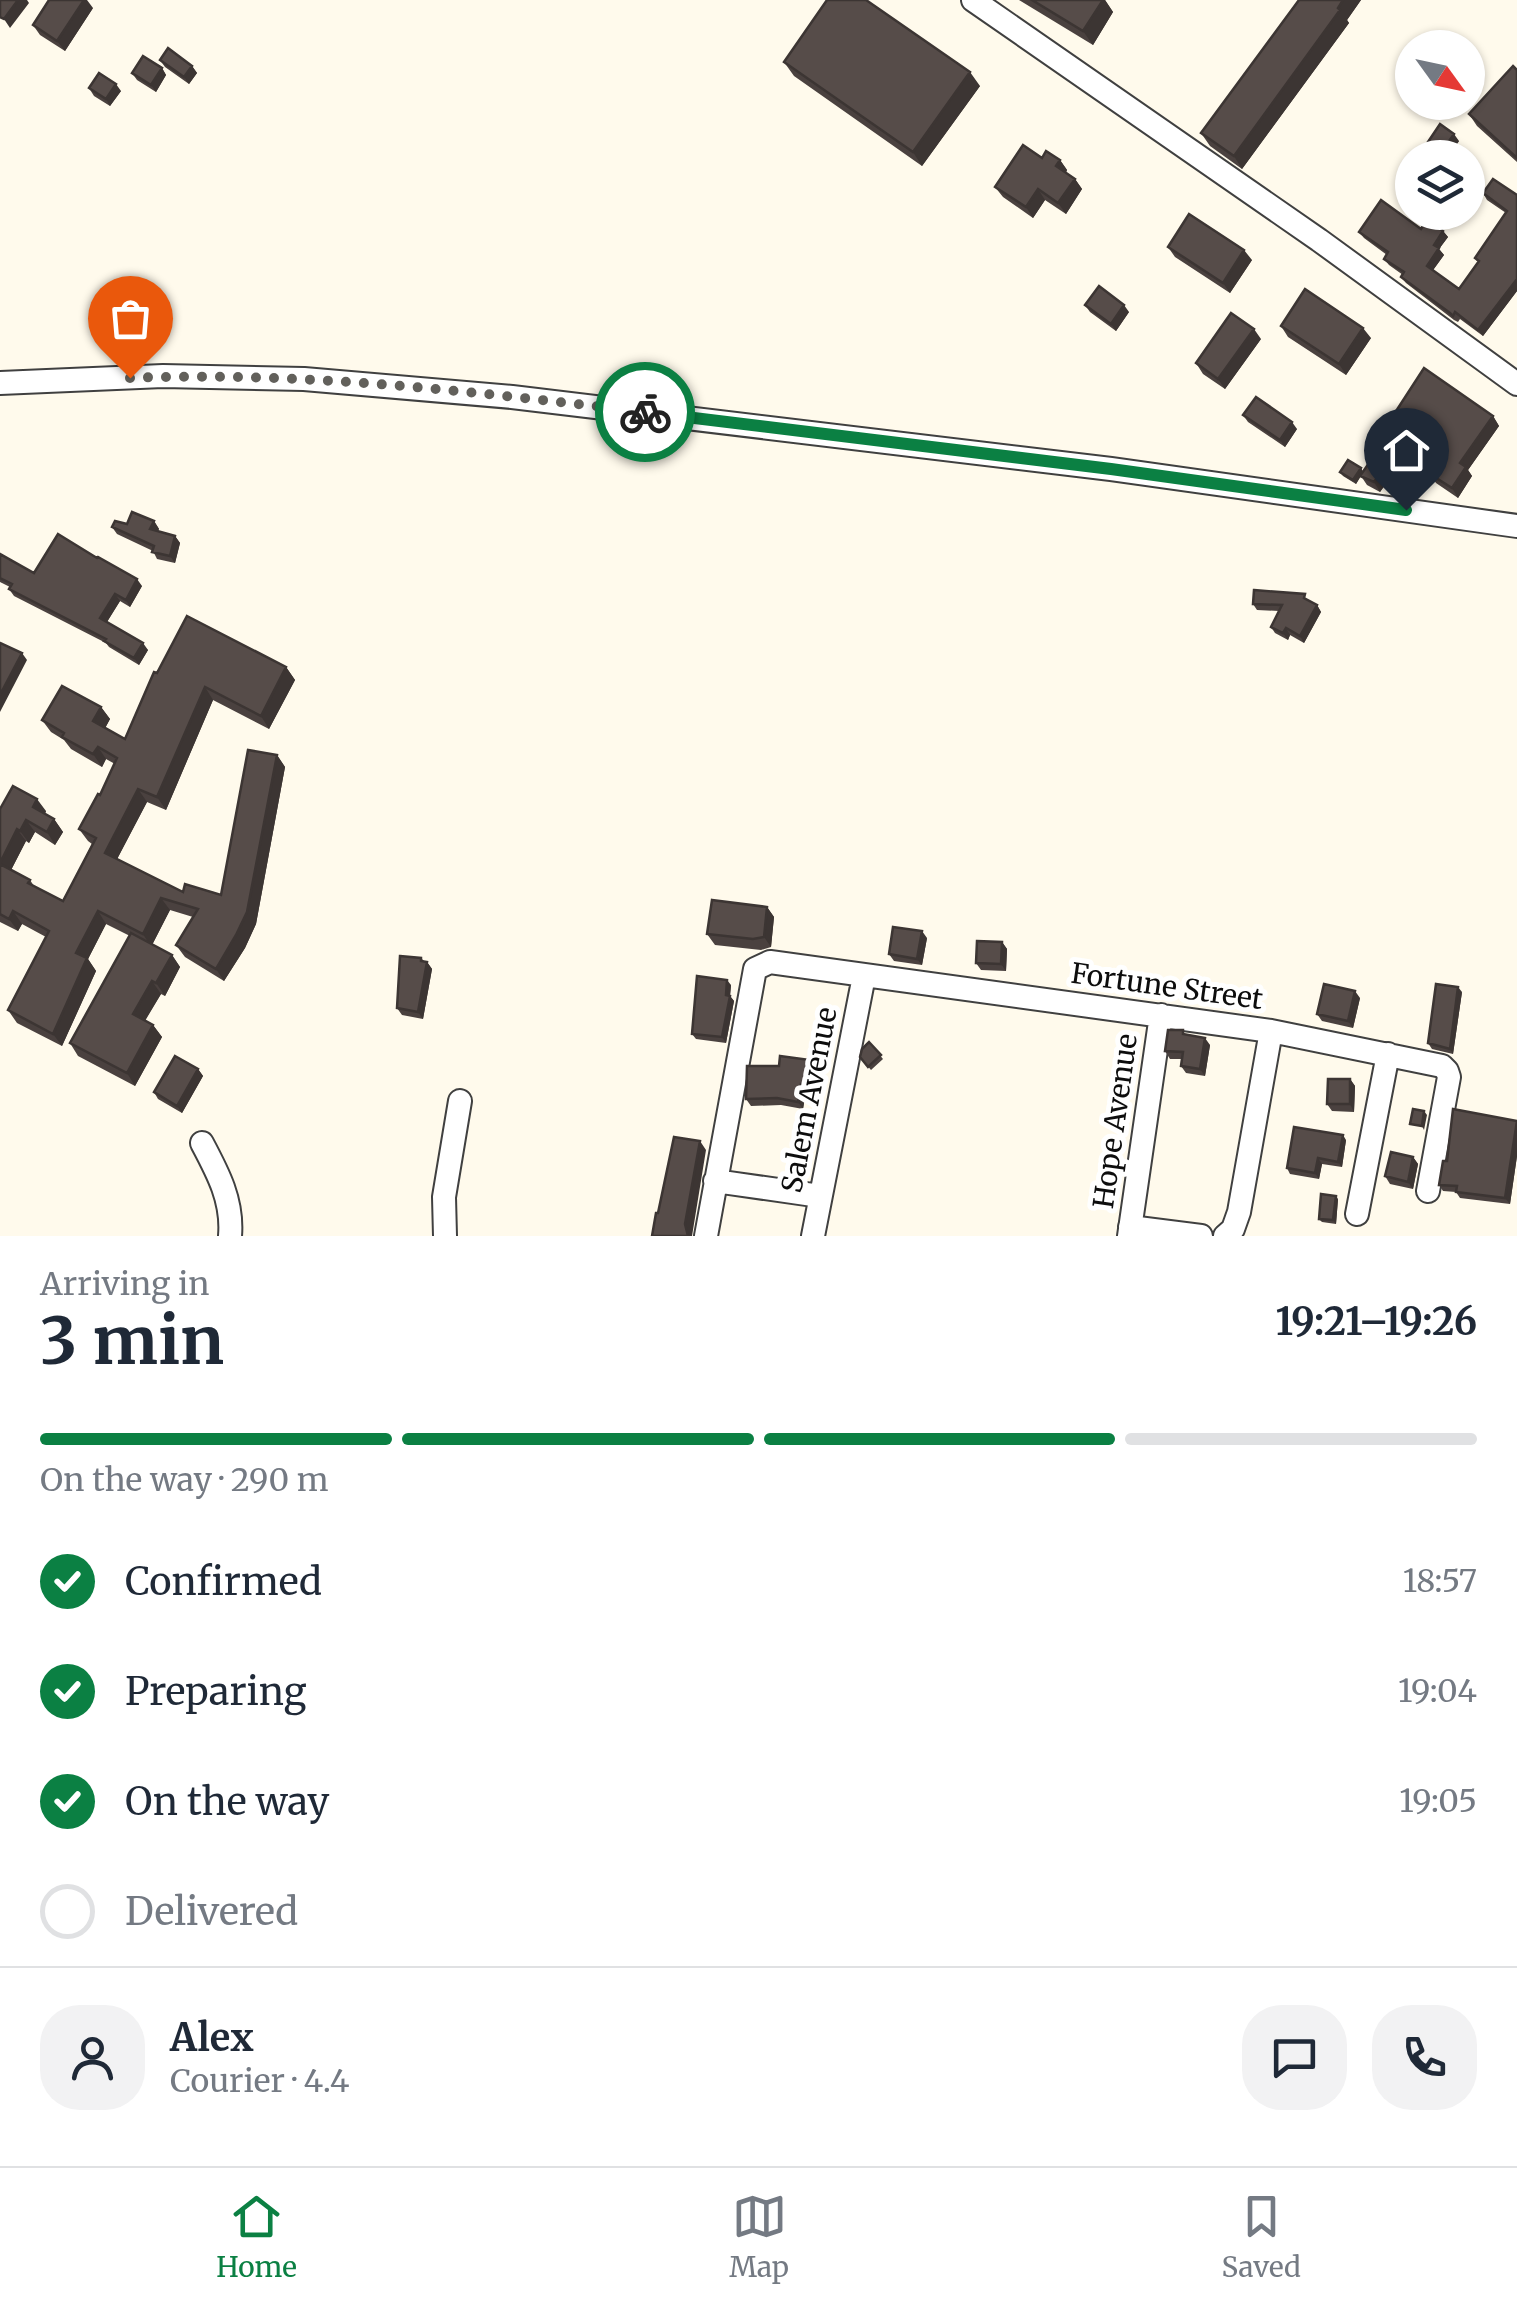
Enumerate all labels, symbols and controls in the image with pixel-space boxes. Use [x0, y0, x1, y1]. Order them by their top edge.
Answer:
north arrow [1395, 30, 1485, 120]
map controls [1395, 30, 1485, 230]
button: layers [1395, 140, 1485, 230]
pin [88, 276, 173, 379]
icon: bag [103, 291, 158, 346]
courier [595, 362, 695, 462]
icon: bike [618, 385, 673, 440]
pin [1364, 408, 1449, 511]
icon: home [1379, 423, 1434, 478]
street label: Fortune Street [1069, 955, 1265, 1017]
street label: Salem Avenue [773, 1004, 845, 1196]
street label: Hope Avenue [1085, 1031, 1145, 1211]
text: Arriving in [40, 1264, 209, 1304]
text: 19:21–19:26 [1276, 1298, 1477, 1345]
text: 3 min [40, 1300, 224, 1382]
text: On the way · 290 m [40, 1460, 328, 1500]
icon: check [40, 1554, 95, 1609]
text: Confirmed [125, 1558, 322, 1605]
text: 18:57 [1403, 1561, 1477, 1601]
icon: check [40, 1664, 95, 1719]
text: Preparing [125, 1668, 307, 1715]
text: 19:04 [1398, 1671, 1477, 1711]
icon: check [40, 1774, 95, 1829]
text: On the way [125, 1778, 329, 1825]
text: 19:05 [1399, 1781, 1477, 1821]
text: Delivered [125, 1888, 298, 1935]
button: person [40, 2005, 145, 2110]
button: chat [1242, 2005, 1347, 2110]
button: phone [1372, 2005, 1477, 2110]
text: Alex [170, 2014, 254, 2061]
text: Courier · 4.4 [170, 2061, 350, 2101]
tab: Home [216, 2189, 297, 2285]
tab: Map [729, 2189, 789, 2285]
tab: Saved [1221, 2189, 1301, 2285]

